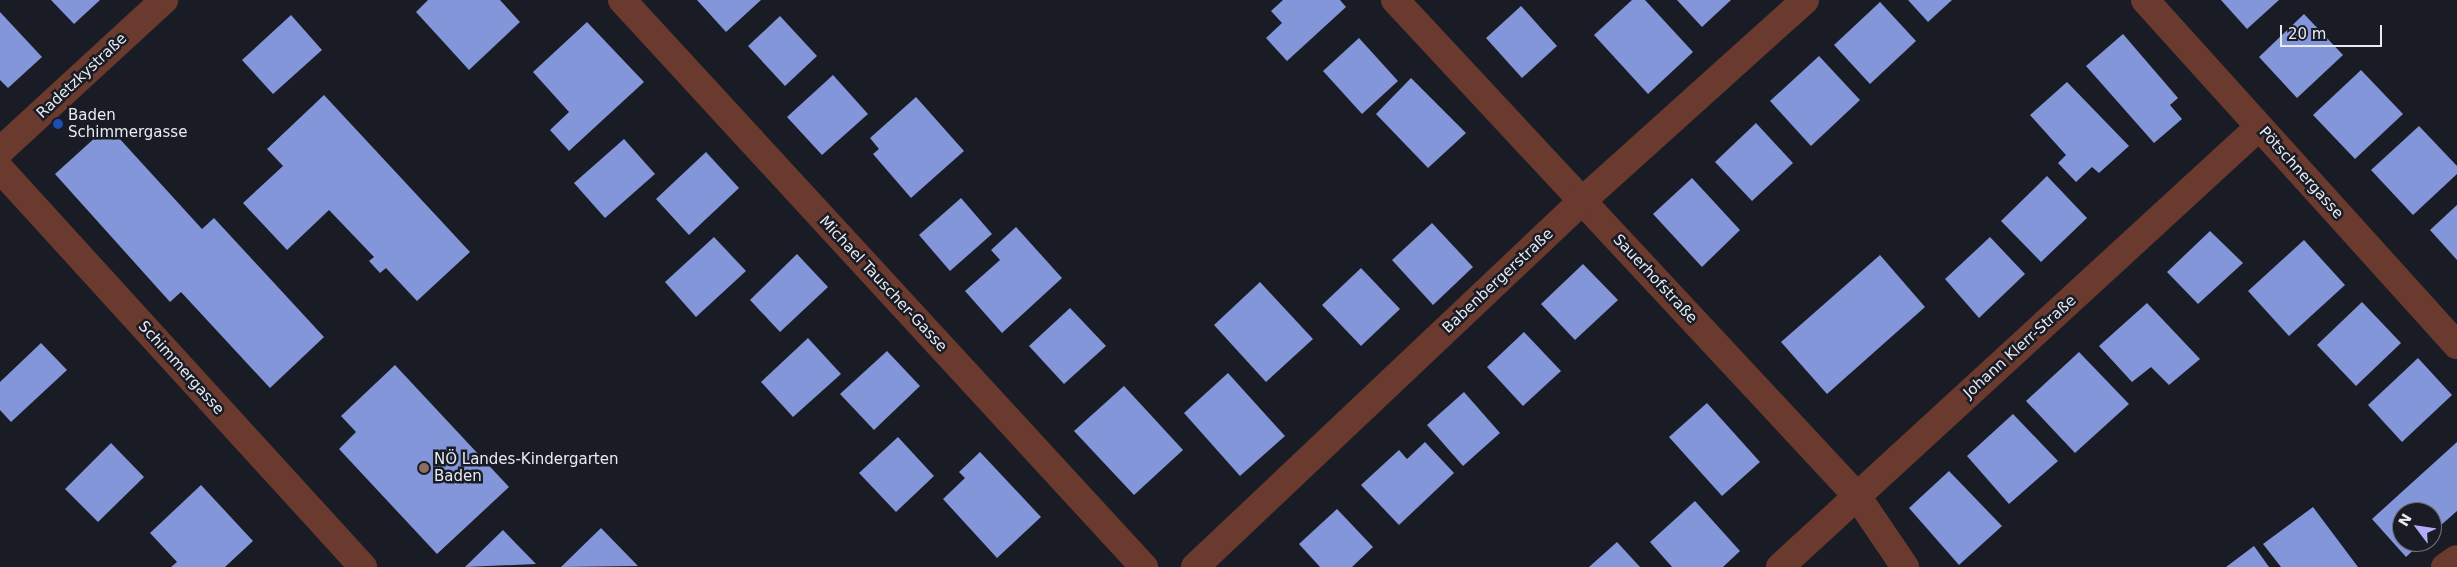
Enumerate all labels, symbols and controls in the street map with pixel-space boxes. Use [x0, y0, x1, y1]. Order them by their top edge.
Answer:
scale bar [2282, 15, 2384, 47]
text: 20 m [2288, 25, 2326, 43]
street label: Radetzkystraße [33, 30, 131, 122]
place label: Baden Schimmergasse [68, 106, 187, 141]
marker: Baden Schimmergasse [52, 118, 64, 130]
street label: Pötschnergasse [2255, 123, 2347, 223]
street label: Michael Tauscher-Gasse [815, 212, 951, 356]
street label: Babenbergerstraße [1439, 225, 1557, 337]
street label: Sauerhofstraße [1609, 231, 1701, 327]
street label: Johann Klerr-Straße [1960, 292, 2080, 402]
street label: Schimmergasse [134, 318, 228, 418]
place label: NÖ Landes-Kindergarten Baden [434, 450, 618, 485]
marker: NÖ Landes-Kindergarten Baden [418, 462, 430, 474]
north arrow [2392, 502, 2442, 552]
text: N [2395, 511, 2415, 529]

